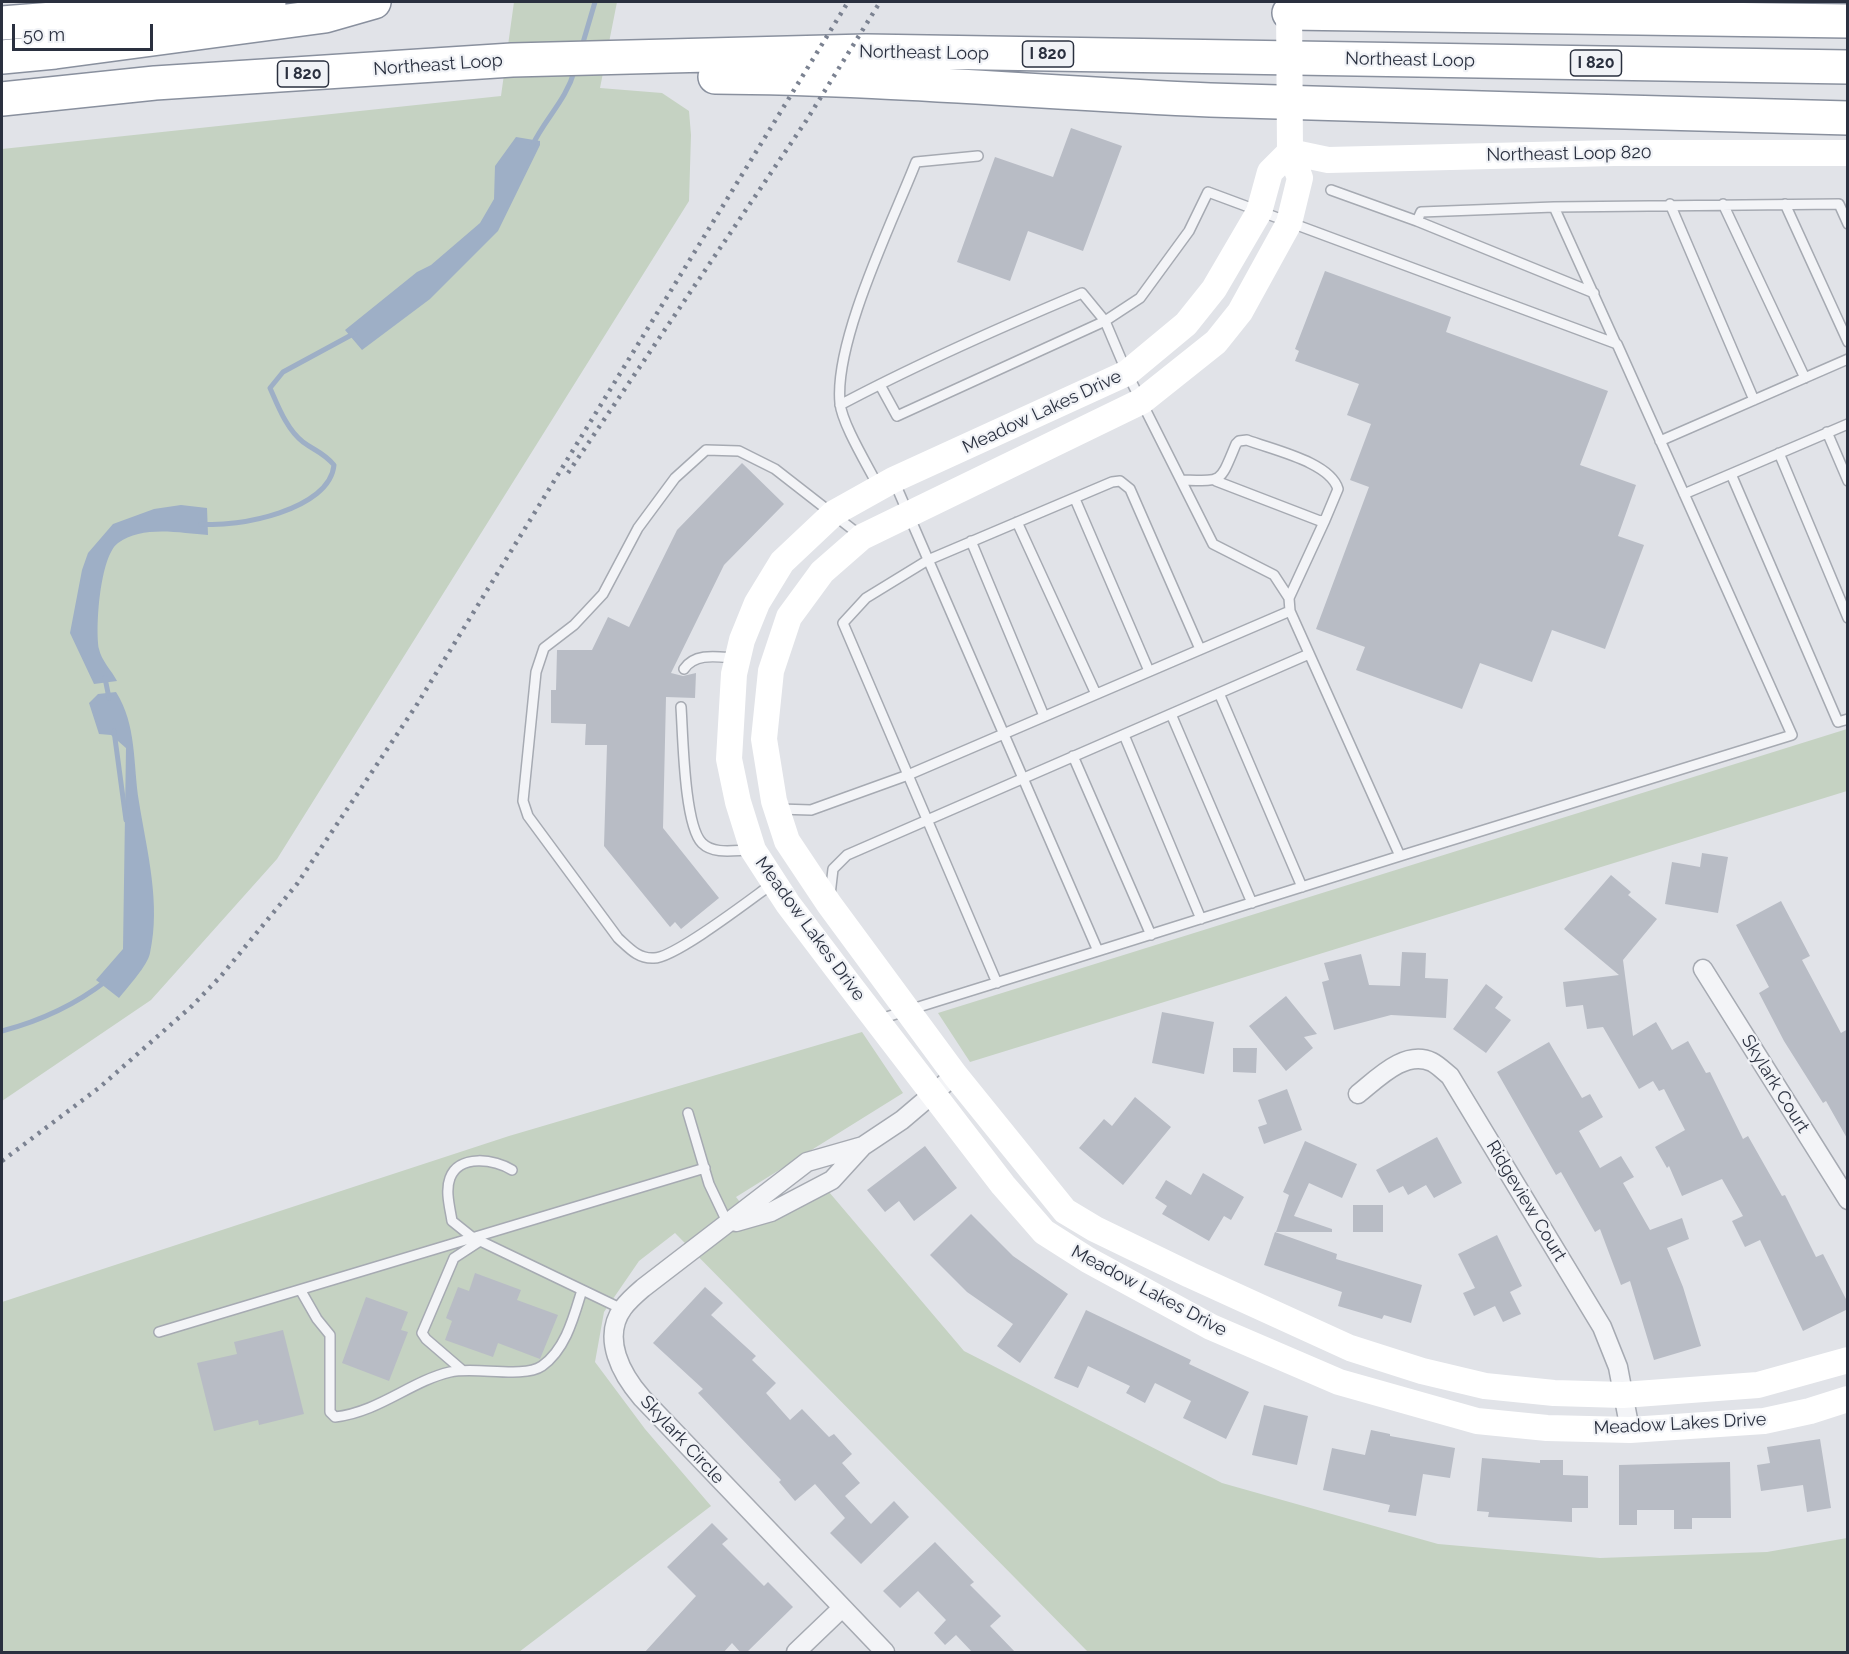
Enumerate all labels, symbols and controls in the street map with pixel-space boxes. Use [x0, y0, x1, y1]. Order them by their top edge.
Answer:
scale bar [15, 12, 156, 50]
text: 50 m [23, 24, 65, 45]
street label: Northeast Loop [859, 41, 989, 65]
road number: I 820 [1022, 41, 1074, 67]
street label: Northeast Loop [1345, 48, 1475, 72]
street label: Northeast Loop [373, 50, 503, 80]
road number: I 820 [1570, 50, 1622, 76]
road number: I 820 [278, 61, 328, 87]
street label: Northeast Loop 820 [1486, 142, 1652, 166]
street label: Meadow Lakes Drive [959, 366, 1125, 458]
street label: Meadow Lakes Drive [750, 853, 870, 1005]
street label: Skylark Court [1736, 1031, 1814, 1137]
street label: Ridgeview Court [1481, 1137, 1571, 1265]
street label: Meadow Lakes Drive [1068, 1241, 1230, 1341]
street label: Skylark Circle [636, 1391, 728, 1489]
street label: Meadow Lakes Drive [1593, 1409, 1767, 1439]

